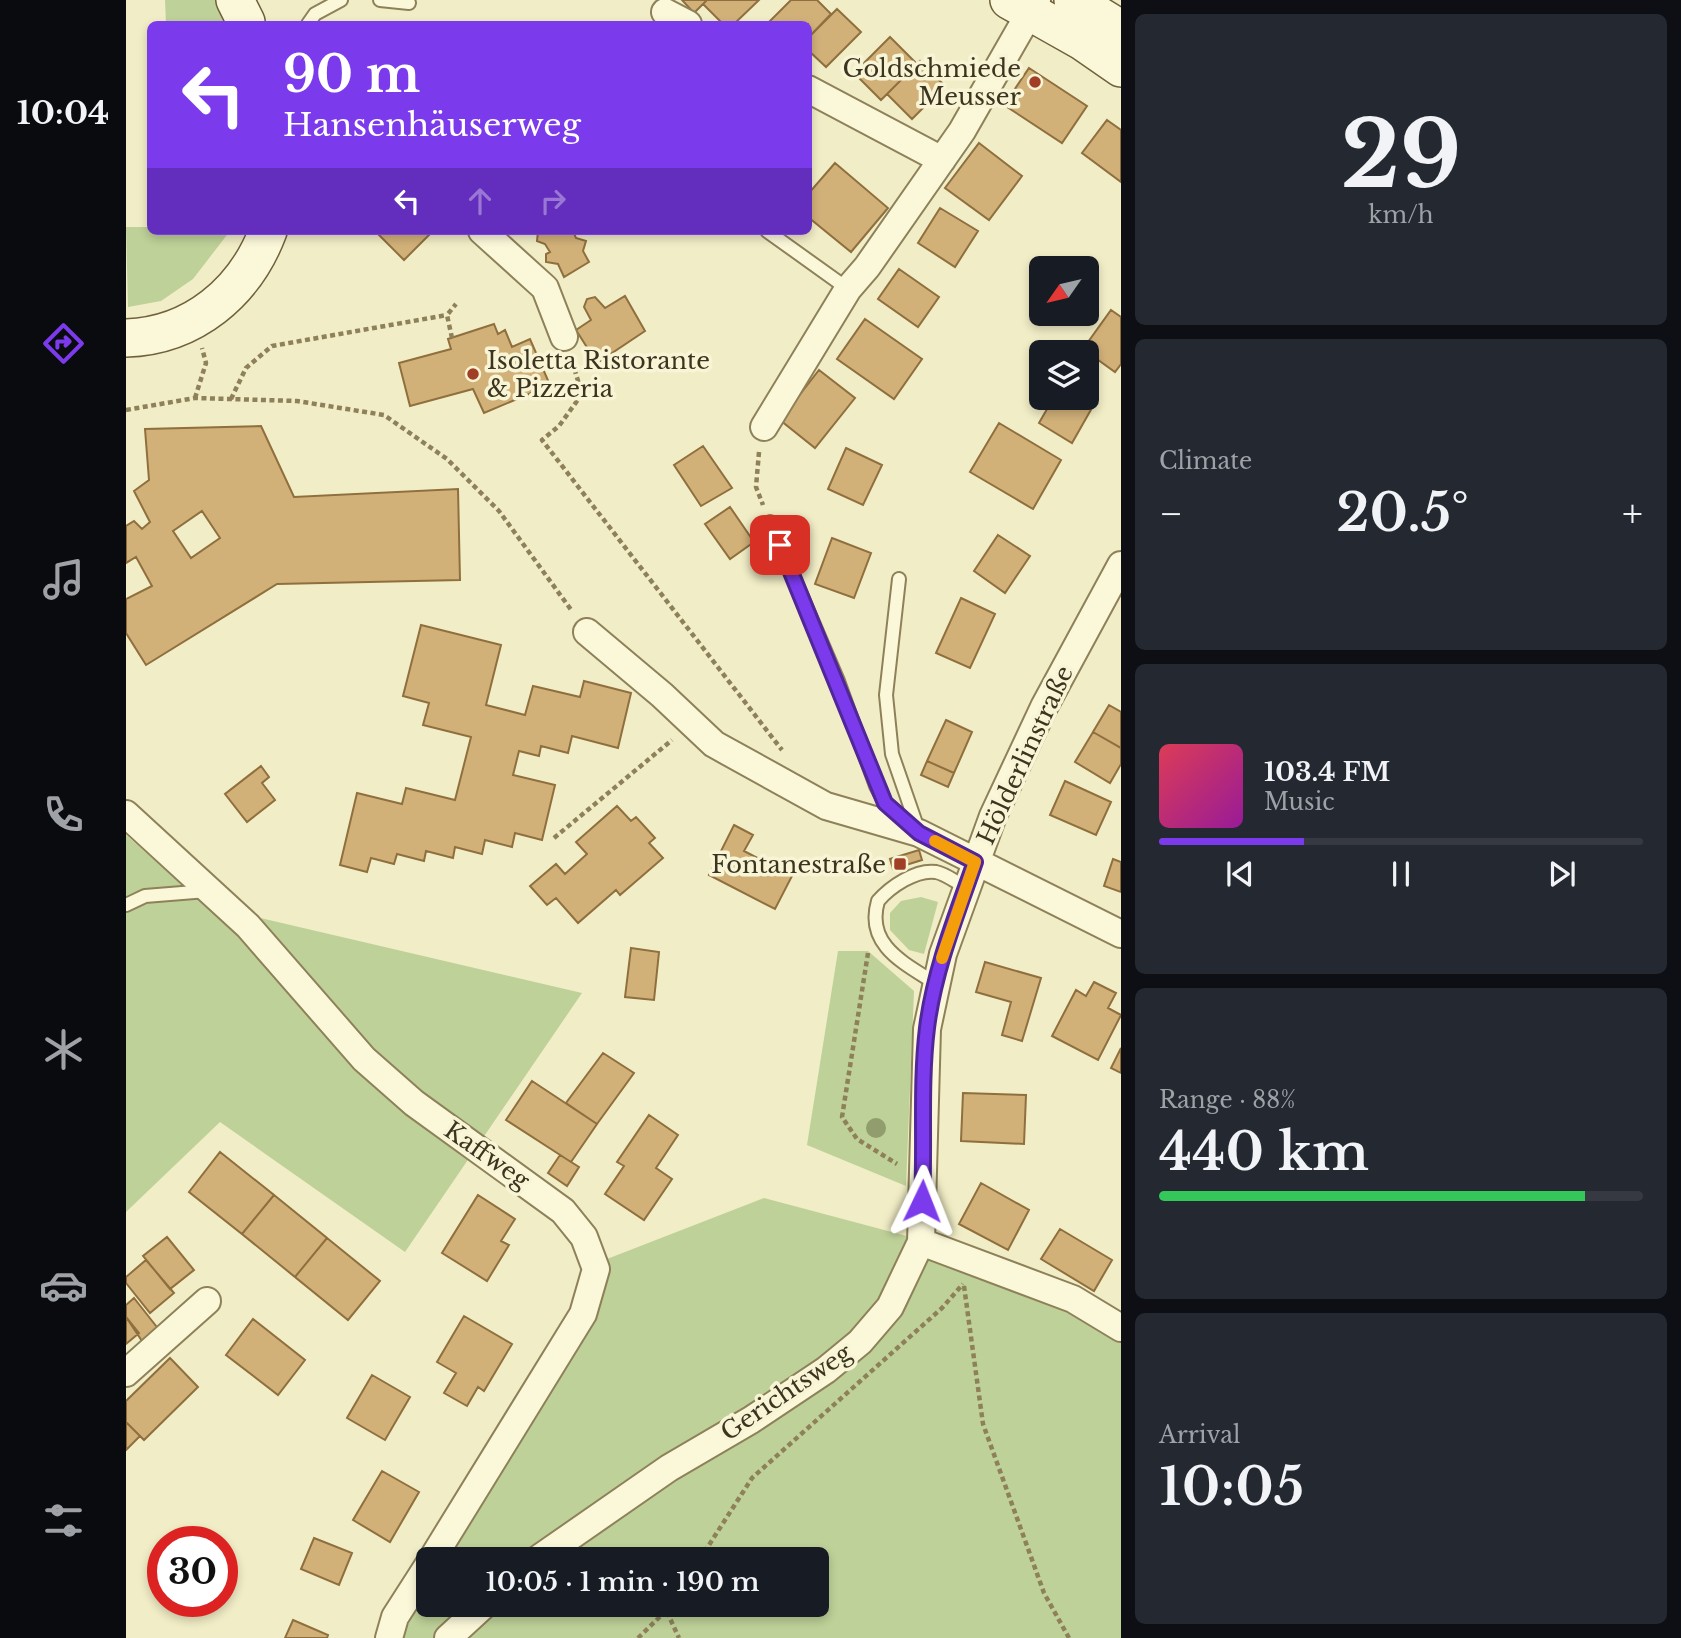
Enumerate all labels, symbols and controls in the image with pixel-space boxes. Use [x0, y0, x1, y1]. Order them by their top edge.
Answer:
text: 90 m [283, 44, 420, 105]
icon: left [168, 49, 259, 140]
place label: Goldschmiede Meusser [843, 54, 1022, 111]
marker: Goldschmiede Meusser [1027, 74, 1043, 90]
text: 10:04 [17, 93, 109, 133]
text: 29 [1341, 99, 1461, 212]
text: Hansenhäuserweg [283, 105, 581, 145]
icon: left [388, 182, 426, 220]
icon: ahead [461, 182, 499, 220]
icon: right [534, 182, 572, 220]
text: km/h [1368, 201, 1434, 229]
north arrow [1029, 256, 1099, 326]
map controls [1029, 256, 1099, 410]
icon: directions [39, 319, 88, 368]
button: layers [1029, 340, 1099, 410]
place label: Isoletta Ristorante & Pizzeria [487, 346, 710, 403]
marker: Isoletta Ristorante & Pizzeria [465, 366, 481, 382]
text: Climate [1159, 447, 1252, 475]
text: 20.5° [1336, 481, 1469, 545]
text: − [1159, 490, 1183, 537]
text: + [1622, 490, 1643, 537]
pin [750, 515, 810, 575]
icon: arrive [761, 526, 799, 564]
icon: music [39, 555, 88, 604]
street label: Hölderlinstraße [971, 661, 1079, 849]
text: 103.4 FM [1264, 756, 1390, 788]
text: Music [1264, 788, 1335, 816]
icon: phone [39, 790, 88, 839]
place label: Fontanestraße [711, 850, 886, 879]
icon: previous [1221, 855, 1259, 893]
icon: pause [1382, 855, 1420, 893]
icon: next [1543, 855, 1581, 893]
marker: Fontanestraße [892, 856, 908, 872]
icon: climate [39, 1025, 88, 1074]
text: Range · 88% [1159, 1086, 1296, 1114]
street label: Kaffweg [439, 1115, 536, 1195]
text: 440 km [1159, 1120, 1369, 1184]
position arrow [885, 1164, 959, 1238]
icon: car [39, 1261, 88, 1310]
street label: Gerichtsweg [715, 1337, 857, 1446]
text: Arrival [1159, 1421, 1240, 1449]
text: 10:05 [1159, 1455, 1304, 1519]
icon: filters [39, 1496, 88, 1545]
speed limit sign: 30 [147, 1526, 238, 1617]
text: 10:05 · 1 min · 190 m [485, 1566, 760, 1598]

